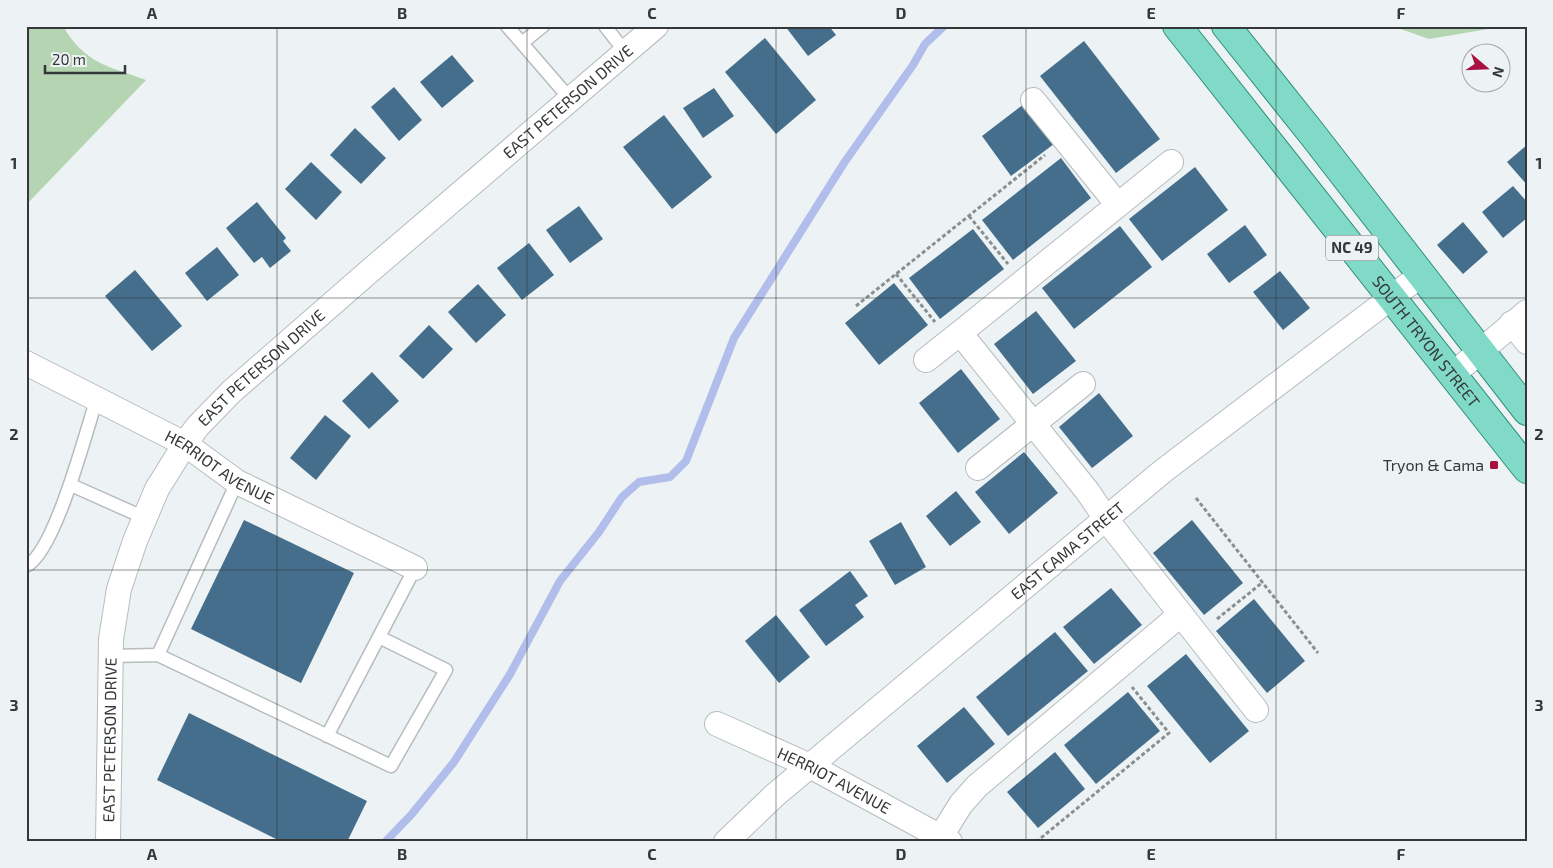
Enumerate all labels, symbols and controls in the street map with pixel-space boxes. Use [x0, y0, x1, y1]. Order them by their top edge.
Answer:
text: A [147, 3, 158, 22]
text: B [397, 3, 407, 22]
text: C [647, 3, 657, 22]
text: D [896, 3, 907, 22]
text: E [1146, 3, 1156, 22]
text: F [1397, 3, 1406, 22]
street label: EAST PETERSON DRIVE [499, 40, 636, 162]
scale bar [45, 42, 125, 74]
north arrow [1460, 42, 1510, 92]
text: 20 m [52, 50, 86, 68]
text: N [1489, 65, 1508, 80]
text: 1 [11, 153, 17, 172]
text: 1 [1536, 153, 1542, 172]
road number: NC 49 [1326, 236, 1378, 260]
street label: SOUTH TRYON STREET [1369, 272, 1484, 411]
street label: EAST PETERSON DRIVE [193, 305, 328, 430]
text: 2 [9, 424, 19, 443]
text: 2 [1534, 424, 1544, 443]
street label: HERRIOT AVENUE [162, 426, 277, 507]
place label: Tryon & Cama [1383, 455, 1484, 474]
marker: Tryon & Cama [1488, 459, 1500, 471]
street label: EAST CAMA STREET [1007, 498, 1128, 603]
street label: EAST PETERSON DRIVE [98, 657, 120, 823]
text: 3 [9, 695, 19, 714]
text: 3 [1534, 695, 1544, 714]
street label: HERRIOT AVENUE [775, 743, 894, 817]
text: A [147, 844, 158, 863]
text: B [397, 844, 407, 863]
text: C [647, 844, 657, 863]
text: D [896, 844, 907, 863]
text: E [1146, 844, 1156, 863]
text: F [1397, 844, 1406, 863]

